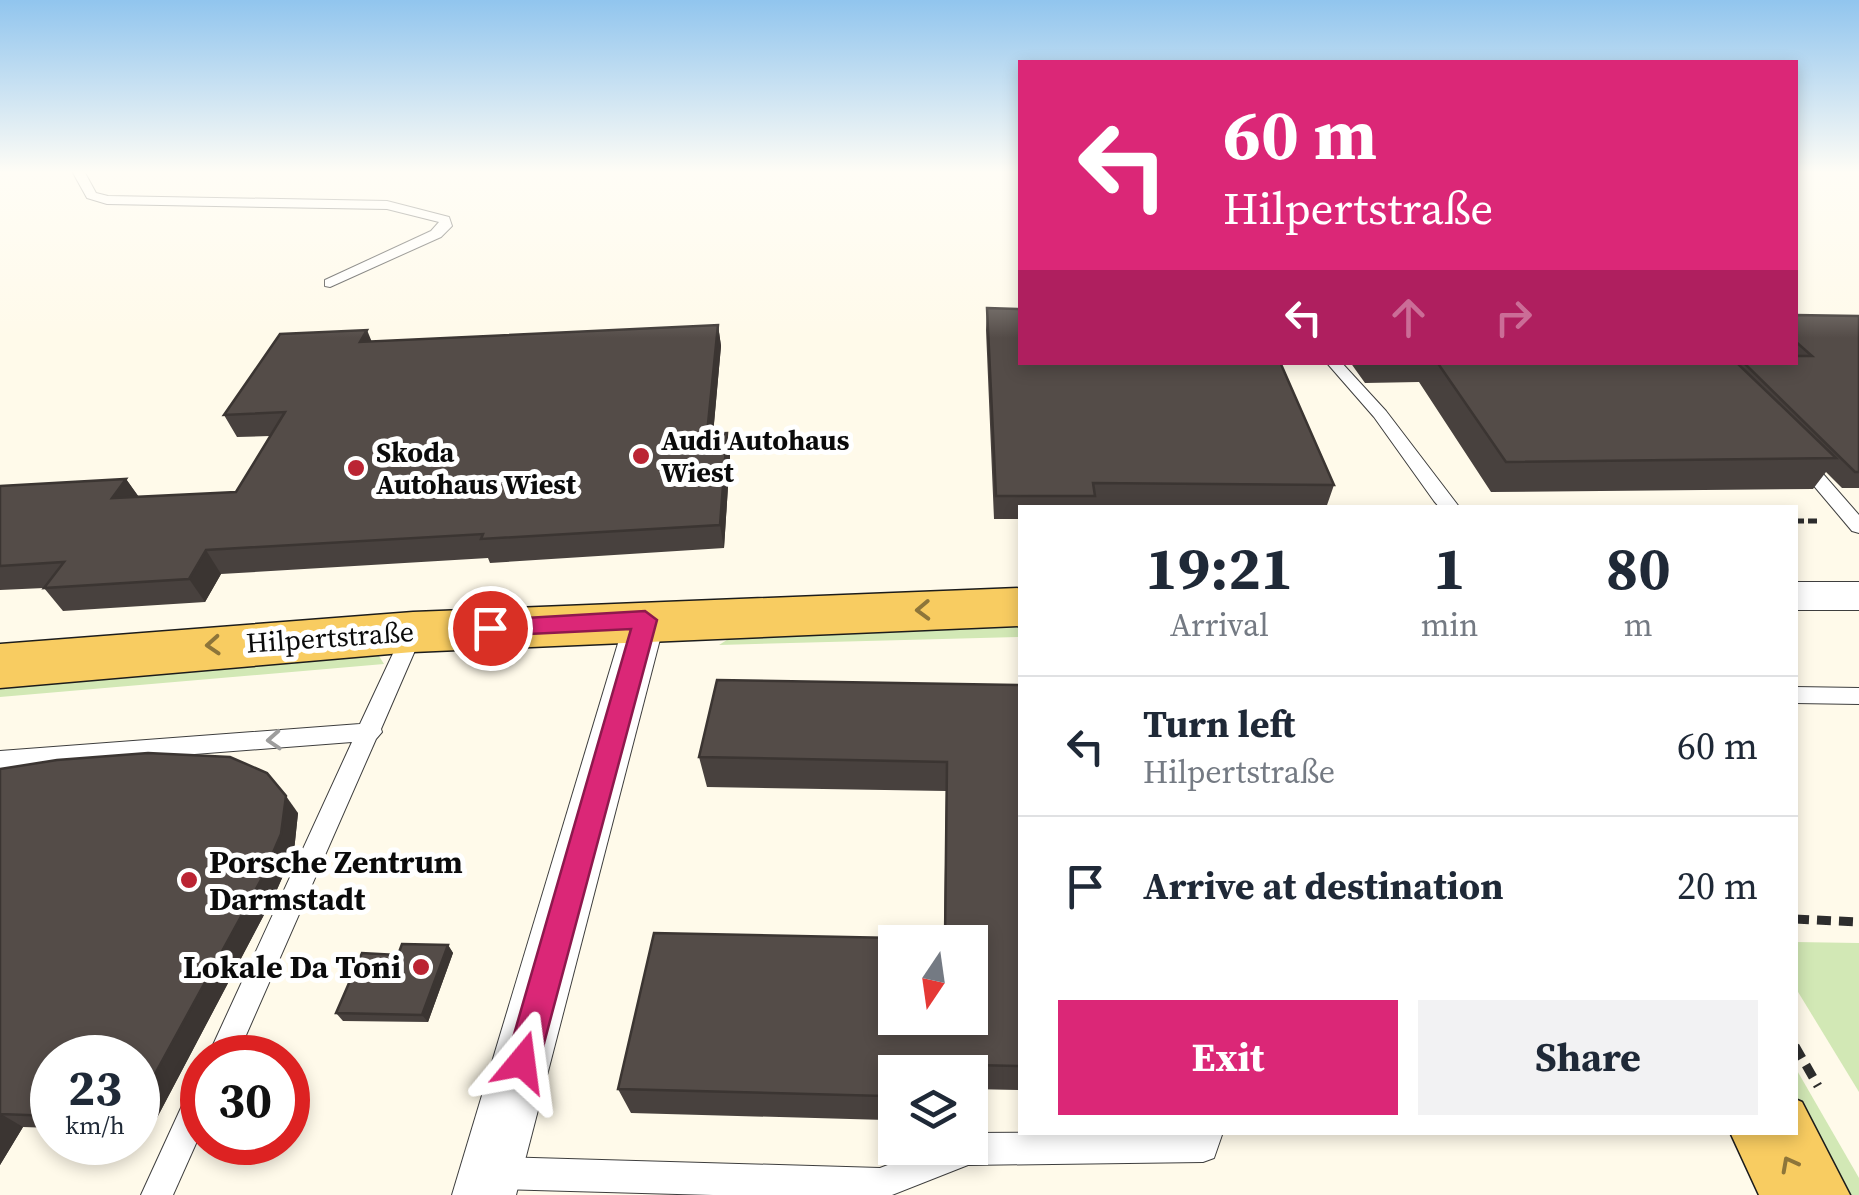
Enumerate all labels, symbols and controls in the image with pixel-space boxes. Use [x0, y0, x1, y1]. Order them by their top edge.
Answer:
text: 60 m [1223, 86, 1377, 182]
icon: left [1058, 100, 1188, 230]
text: Hilpertstraße [1223, 177, 1493, 239]
icon: left [1276, 290, 1331, 345]
icon: ahead [1381, 290, 1436, 345]
icon: right [1486, 290, 1541, 345]
place label: Audi Autohaus Wiest [661, 421, 850, 491]
place label: Skoda Autohaus Wiest [376, 433, 577, 503]
marker: Audi Autohaus Wiest [630, 445, 652, 467]
marker: Skoda Autohaus Wiest [345, 457, 367, 479]
text: 19:21 [1145, 527, 1293, 609]
text: 1 [1433, 527, 1466, 609]
text: 80 [1606, 527, 1671, 609]
pin [448, 586, 533, 671]
one-way arrow [914, 600, 930, 621]
icon: arrive [463, 601, 518, 656]
text: Arrival [1170, 603, 1269, 647]
text: min [1421, 603, 1478, 647]
text: m [1624, 603, 1653, 647]
street label: Hilpertstraße [245, 612, 415, 662]
one-way arrow [205, 634, 221, 656]
text: Turn left [1143, 698, 1295, 750]
icon: left [1058, 719, 1113, 774]
text: 60 m [1677, 720, 1758, 772]
one-way arrow [266, 728, 282, 750]
text: Hilpertstraße [1143, 750, 1335, 794]
place label: Porsche Zentrum Darmstadt [209, 840, 463, 921]
icon: arrive [1058, 859, 1113, 914]
text: Arrive at destination [1143, 860, 1504, 912]
text: 20 m [1677, 860, 1758, 912]
marker: Porsche Zentrum Darmstadt [178, 869, 200, 891]
north arrow [878, 925, 988, 1035]
map controls [878, 925, 988, 1165]
place label: Lokale Da Toni [183, 945, 401, 989]
marker: Lokale Da Toni [410, 956, 432, 978]
button: Exit [1058, 1000, 1398, 1115]
button: Share [1418, 1000, 1758, 1115]
position arrow [470, 1010, 574, 1114]
speed limit sign: 30 [180, 1035, 310, 1165]
text: 23 [68, 1053, 122, 1122]
button: layers [878, 1055, 988, 1165]
text: km/h [65, 1108, 125, 1142]
one-way arrow [1782, 1156, 1801, 1174]

